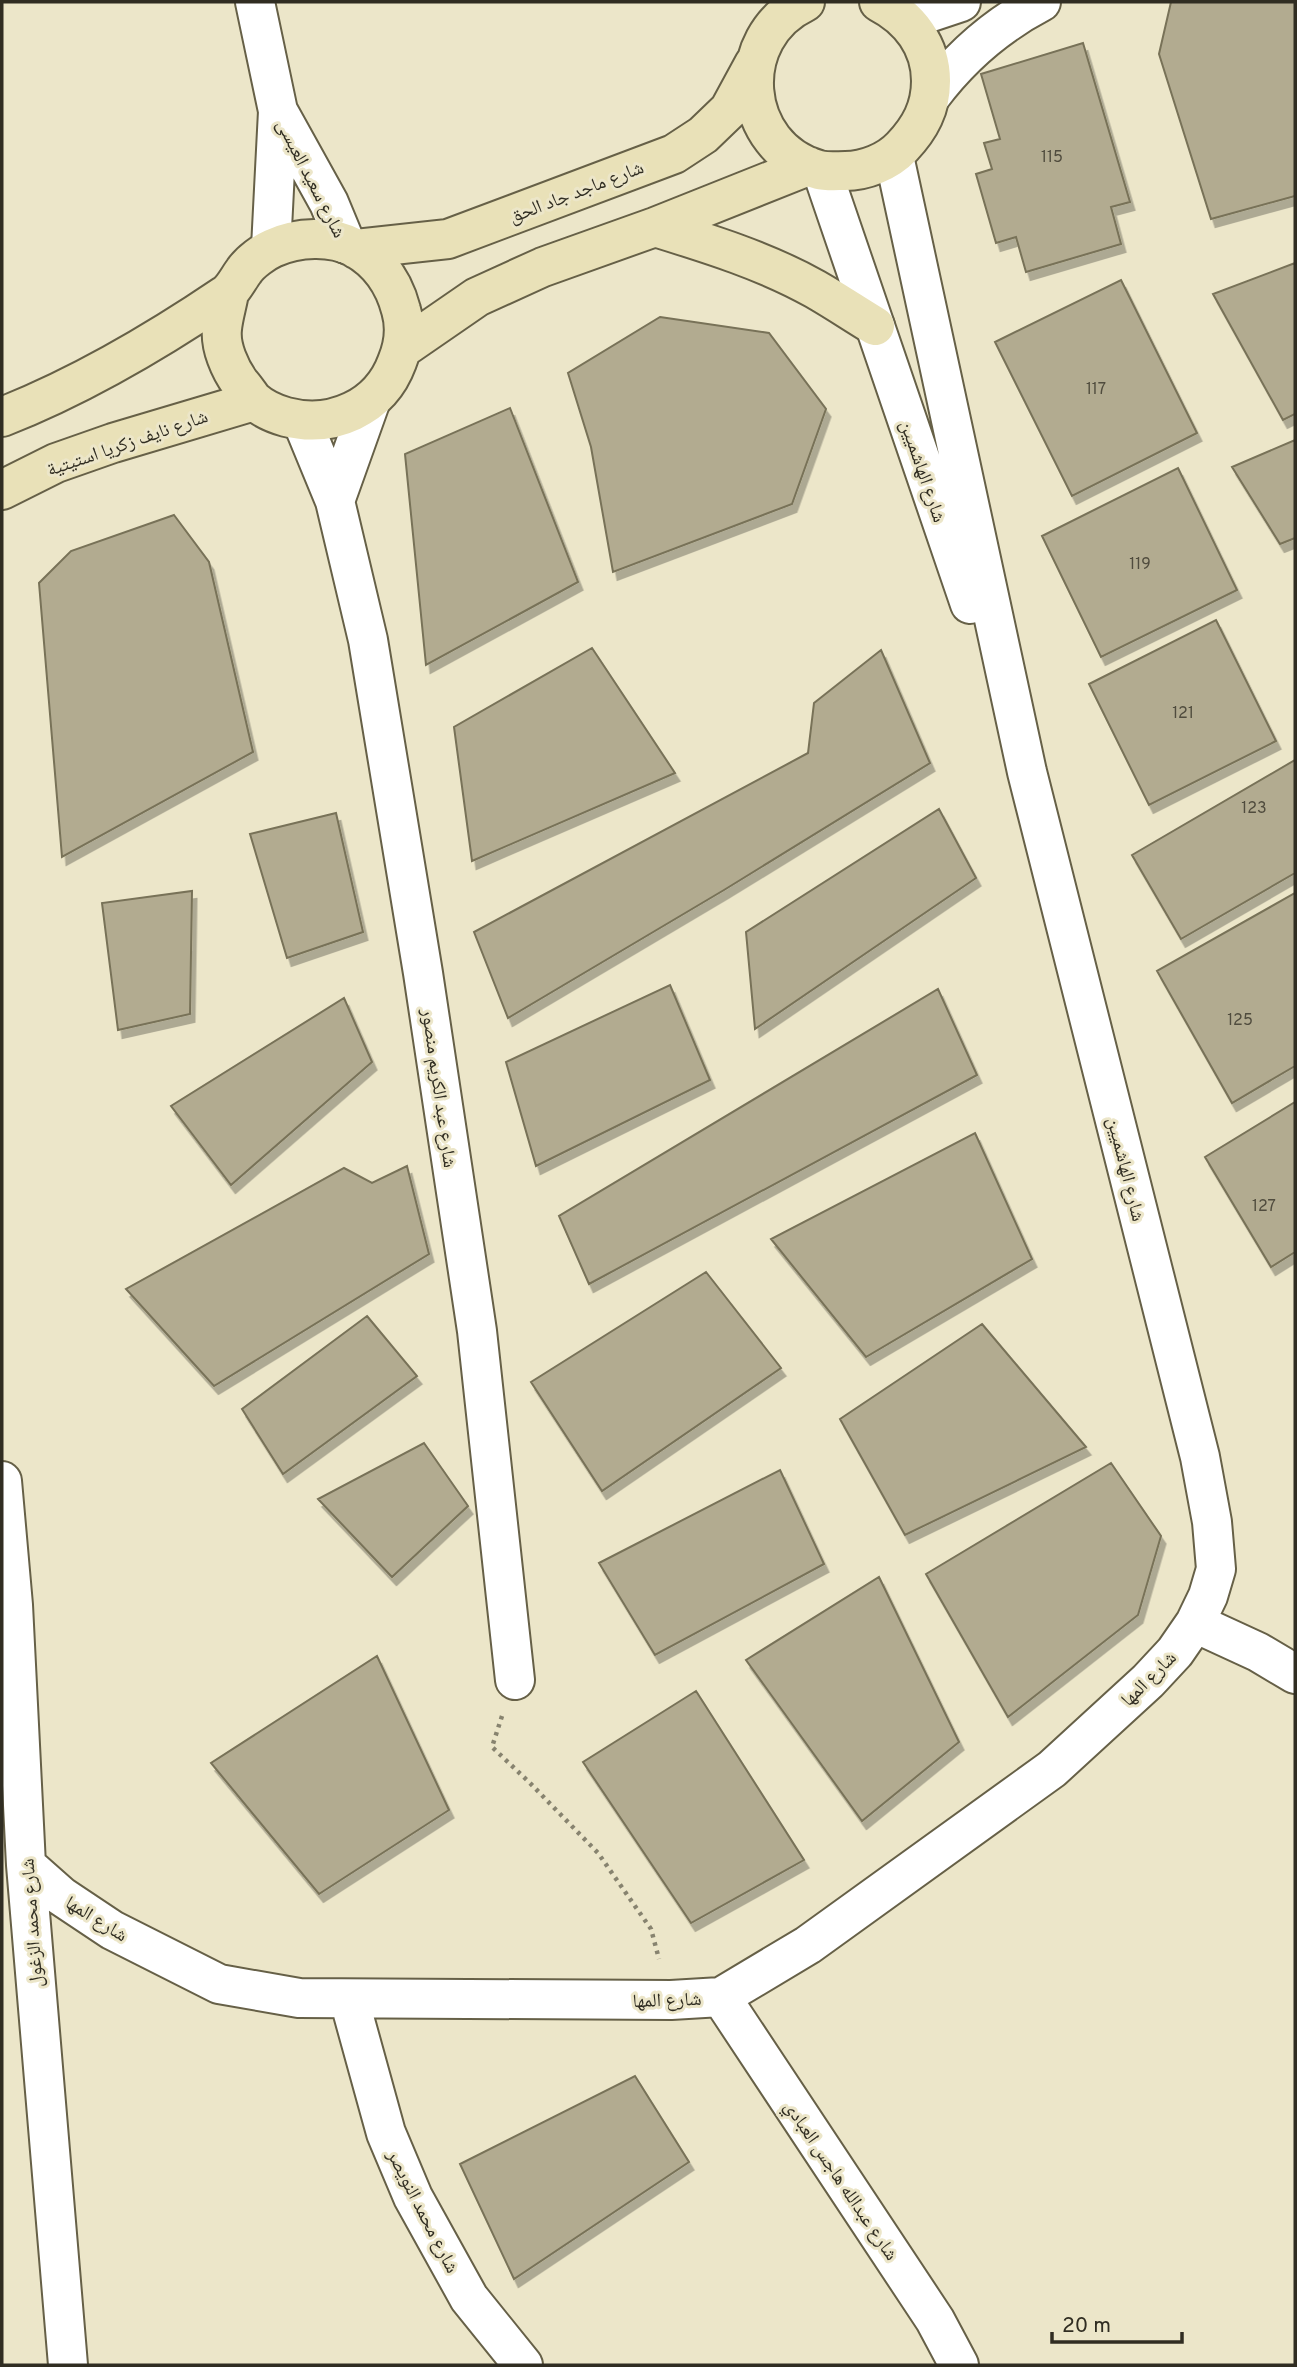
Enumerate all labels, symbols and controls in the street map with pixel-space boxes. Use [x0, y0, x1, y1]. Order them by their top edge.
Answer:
street label: شارع سعيد العيسى [270, 115, 350, 242]
house number: 115 [1041, 148, 1063, 168]
street label: شارع ماجد جاد الحق [506, 156, 647, 230]
house number: 117 [1086, 380, 1106, 400]
street label: شارع نايف زكريا استيتية [44, 405, 211, 483]
street label: شارع الهاشميين [893, 417, 951, 526]
house number: 119 [1129, 555, 1151, 575]
house number: 121 [1172, 704, 1194, 724]
house number: 123 [1241, 799, 1267, 819]
street label: شارع عبد الكريم منصور [415, 1006, 461, 1169]
house number: 125 [1227, 1011, 1253, 1031]
street label: شارع الهاشميين [1101, 1115, 1150, 1224]
house number: 127 [1252, 1197, 1276, 1217]
street label: شارع المها [1117, 1647, 1182, 1712]
street label: شارع محمد الزغول [17, 1858, 49, 1988]
street label: شارع المها [60, 1891, 132, 1948]
street label: شارع المها [632, 1988, 702, 2014]
street label: شارع عبدالله هاجس العبادي [776, 2097, 903, 2267]
street label: شارع محمد النويصر [380, 2145, 464, 2278]
scale bar [1052, 2300, 1182, 2344]
text: 20 m [1062, 2313, 1111, 2340]

